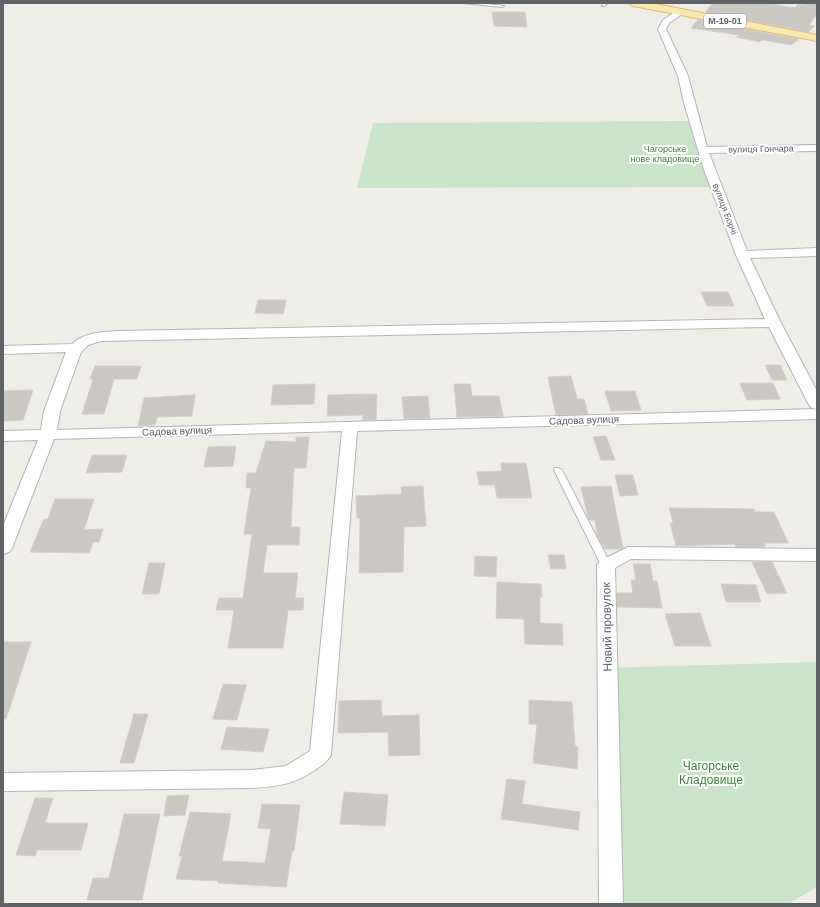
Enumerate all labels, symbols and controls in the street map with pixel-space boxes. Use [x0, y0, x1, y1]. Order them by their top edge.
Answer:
road number: М-19-01 [704, 14, 746, 28]
street label: вулиця Гончара [728, 143, 794, 155]
park label: Чагорське нове кладовище [631, 144, 699, 164]
street label: вулиця Борчі [711, 182, 739, 236]
street label: Садова вулиця [549, 413, 619, 427]
street label: Садова вулиця [142, 424, 212, 438]
street label: Новий провулок [599, 582, 615, 672]
park label: Чагорське Кладовище [679, 759, 743, 787]

